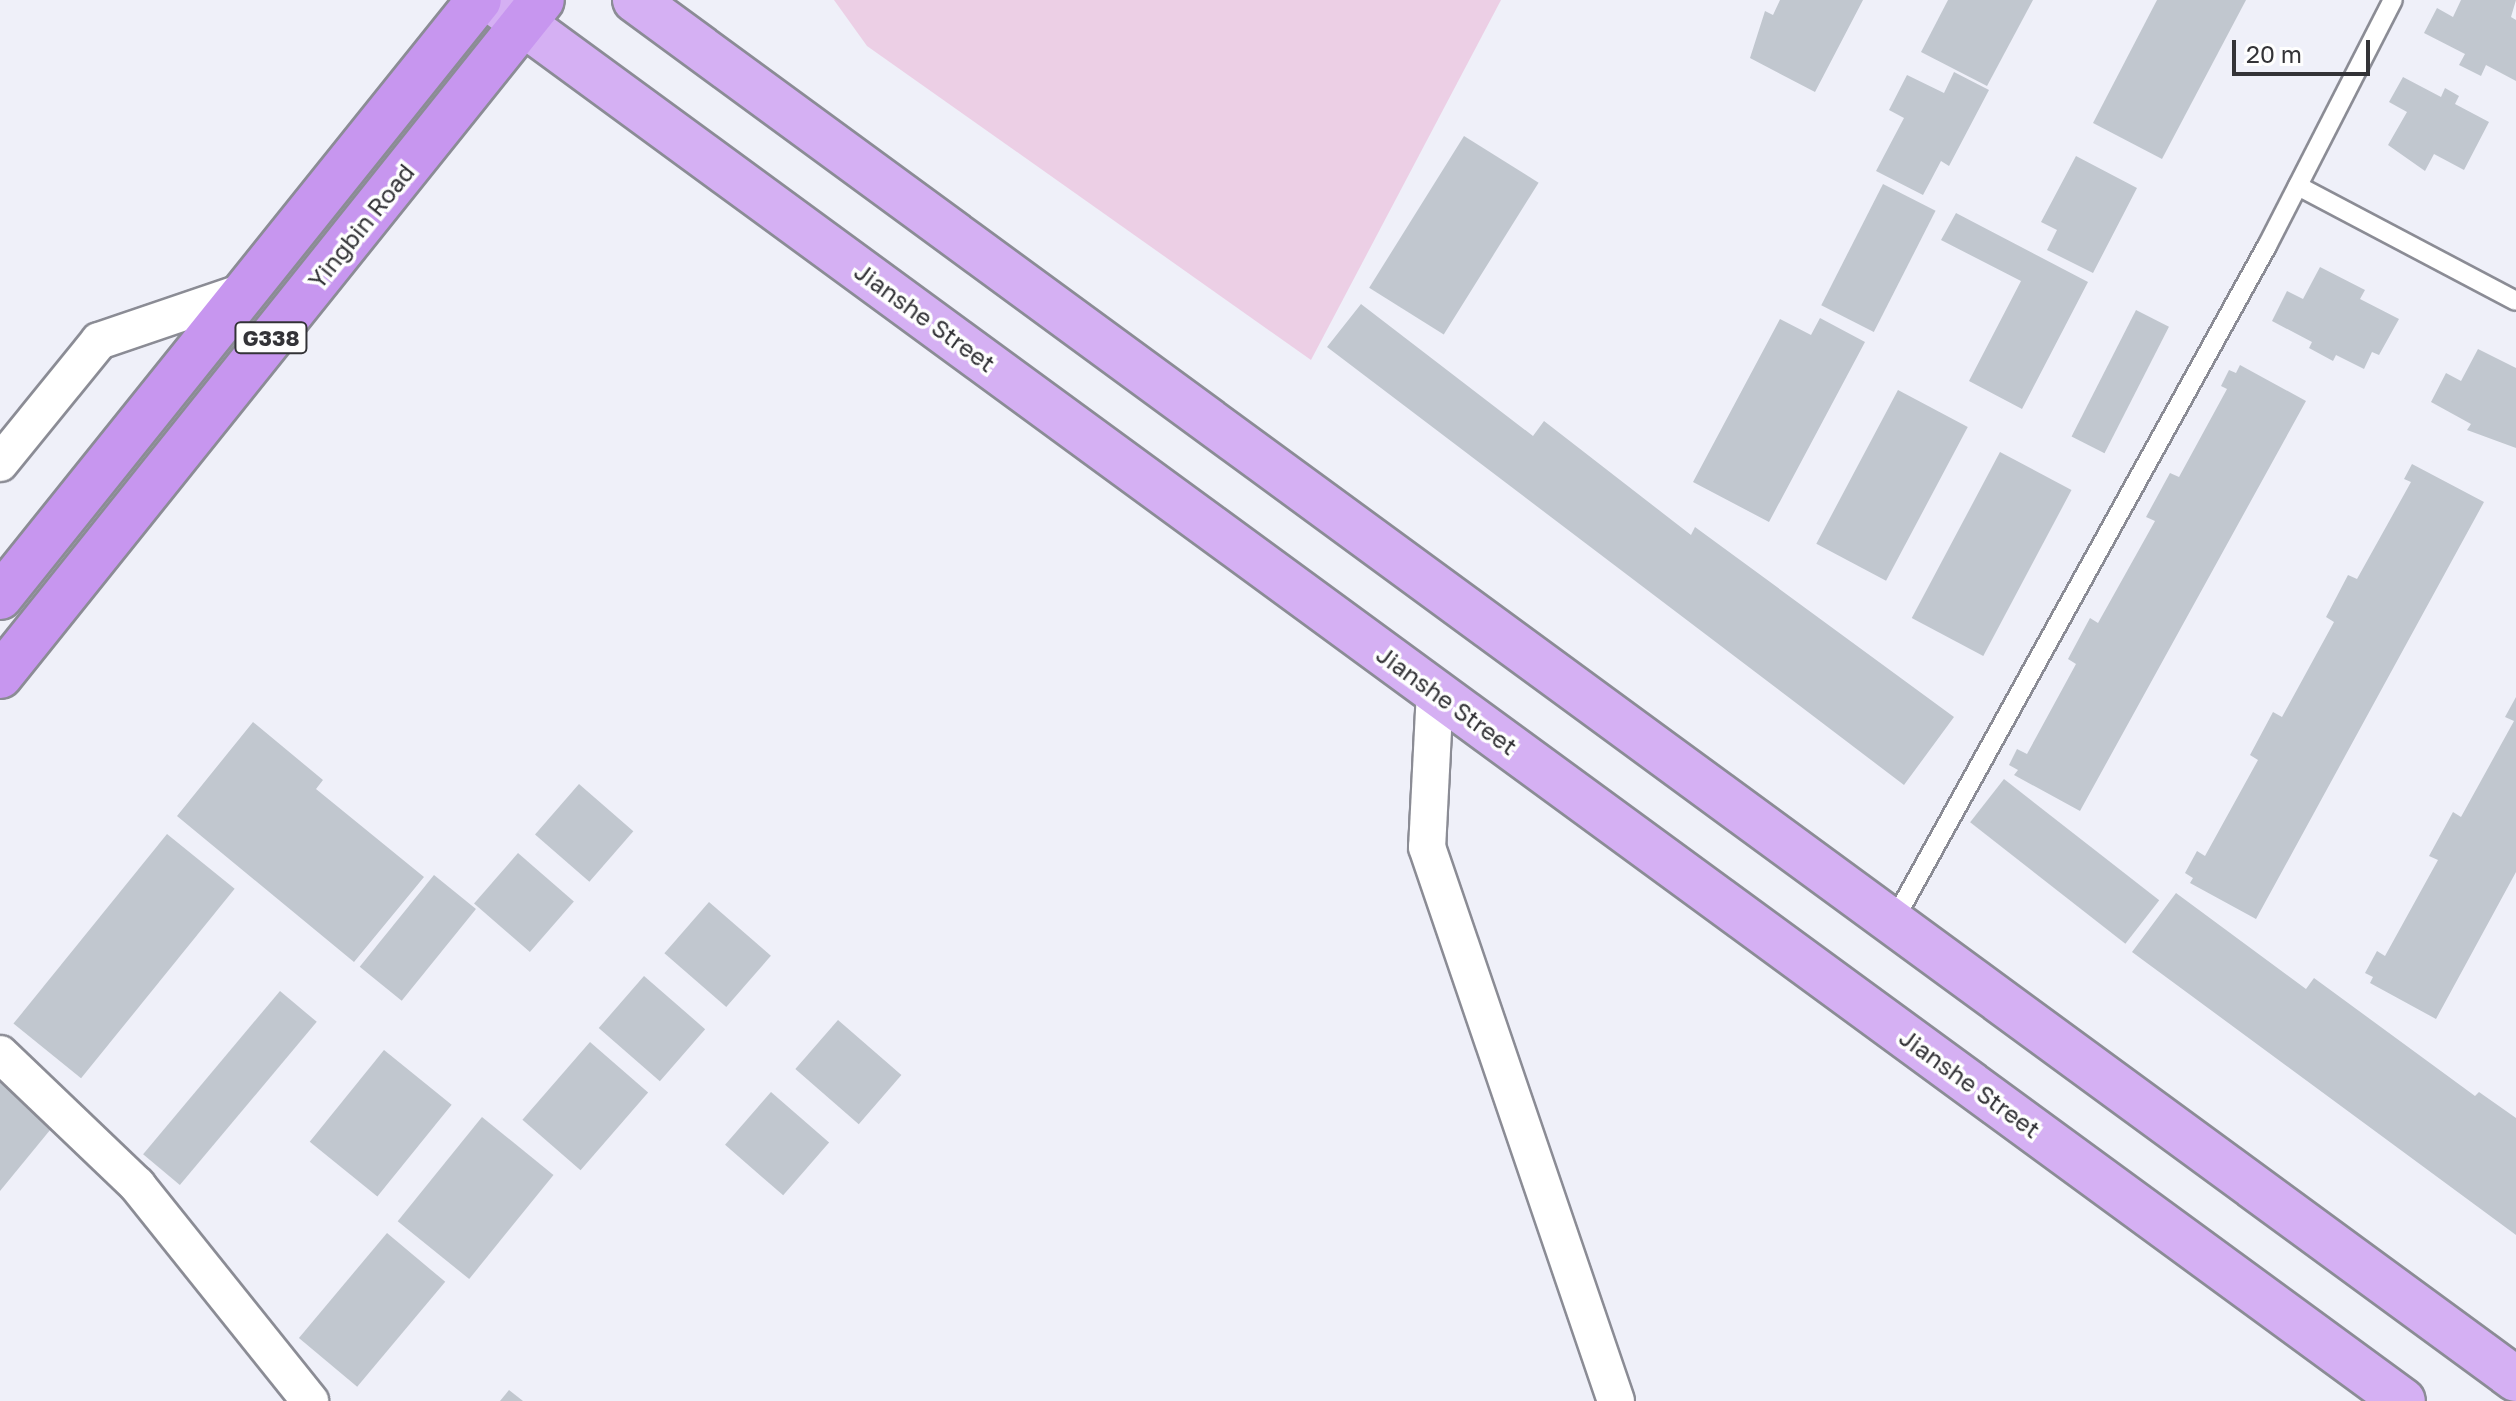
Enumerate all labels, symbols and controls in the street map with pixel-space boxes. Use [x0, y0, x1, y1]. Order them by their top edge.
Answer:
scale bar [2236, 24, 2374, 74]
text: 20 m [2246, 39, 2302, 68]
street label: Yingbin Road [302, 158, 420, 294]
street label: Jianshe Street [849, 256, 1001, 378]
road number: G338 [233, 320, 309, 356]
street label: Jianshe Street [1371, 639, 1523, 761]
street label: Jianshe Street [1894, 1022, 2046, 1144]

